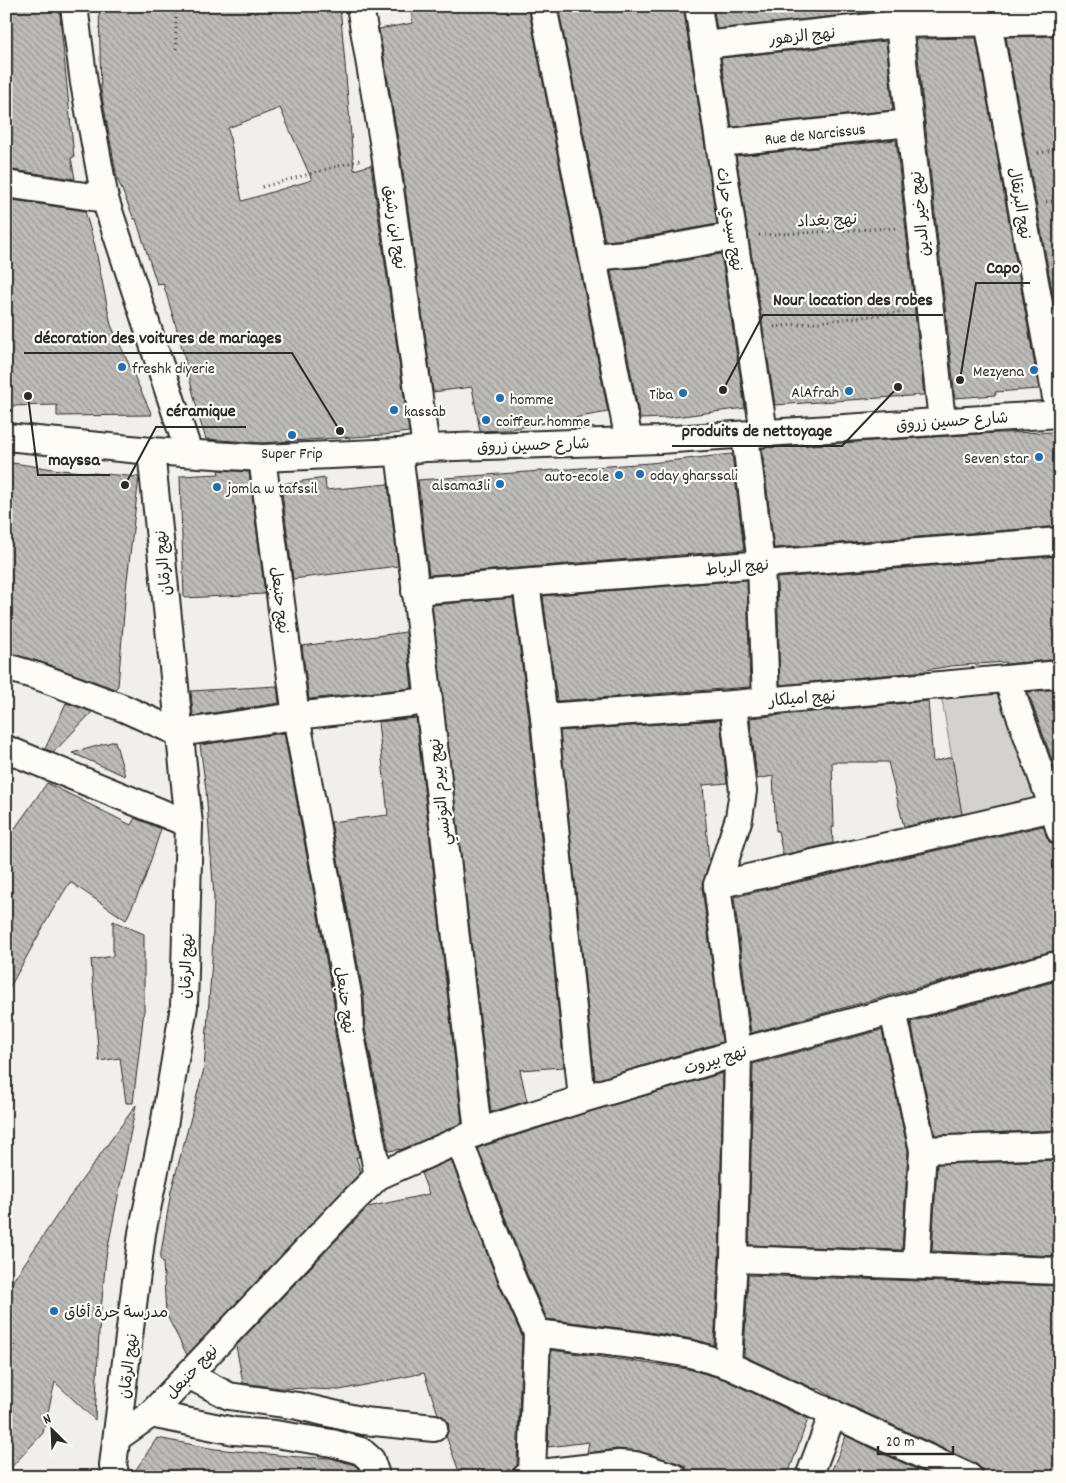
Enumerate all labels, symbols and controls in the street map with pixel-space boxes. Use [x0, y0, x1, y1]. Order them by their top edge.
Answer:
street label: نهج الزهور [767, 23, 837, 53]
street label: Rue de Narcissus [764, 119, 867, 152]
street label: نهج سيدي حراث [709, 166, 748, 273]
street label: نهج البرتقال [1001, 166, 1036, 241]
street label: نهج خير الدين [906, 170, 937, 258]
street label: نهج ابن رشيق [376, 184, 411, 271]
street label: نهج بغداد [796, 208, 858, 235]
callout: Capo [976, 250, 1030, 283]
text: Capo [986, 257, 1020, 282]
callout: Nour location des robes [763, 282, 943, 315]
text: Nour location des robes [773, 289, 933, 314]
callout: décoration des voitures de mariages [24, 320, 292, 353]
text: décoration des voitures de mariages [34, 327, 282, 352]
place label: freshk diyerie [132, 358, 215, 381]
marker: freshk diyerie [116, 361, 128, 373]
place label: Mezyena [973, 361, 1024, 384]
marker: Mezyena [1028, 364, 1040, 376]
place label: AlAfrah [791, 382, 839, 405]
place label: Tiba [649, 384, 673, 407]
marker: AlAfrah [843, 385, 855, 397]
marker: Tiba [677, 387, 689, 399]
place label: homme [510, 389, 553, 412]
marker: homme [494, 392, 506, 404]
callout: céramique [156, 394, 246, 427]
text: céramique [166, 400, 236, 425]
place label: kassab [404, 401, 446, 424]
marker: kassab [388, 404, 400, 416]
street label: شارع حسين زروق [895, 407, 1009, 438]
place label: coiffeur homme [496, 411, 590, 434]
callout: produits de nettoyage [672, 413, 842, 446]
marker: coiffeur homme [480, 414, 492, 426]
text: produits de nettoyage [682, 420, 832, 445]
marker: Super Frip [286, 429, 298, 441]
street label: شارع حسين زروق [476, 433, 590, 460]
callout: mayssa [38, 442, 110, 475]
place label: Super Frip [261, 443, 323, 466]
place label: Seven star [964, 448, 1029, 471]
text: mayssa [48, 449, 100, 474]
marker: Seven star [1033, 451, 1045, 463]
place label: oday gharssali [650, 465, 738, 488]
place label: auto-ecole [545, 466, 609, 489]
marker: oday gharssali [634, 468, 646, 480]
marker: auto-ecole [613, 469, 625, 481]
place label: alsama3li [432, 475, 490, 498]
place label: jomla w tafssil [225, 478, 318, 501]
marker: alsama3li [494, 478, 506, 490]
marker: jomla w tafssil [211, 481, 223, 493]
street label: نهج الرمّان [150, 529, 179, 596]
street label: نهج الرباط [704, 554, 770, 583]
street label: نهج حنبعل [263, 565, 294, 635]
street label: نهج اميلكار [766, 685, 837, 714]
street label: نهج بيرم التونسي [424, 737, 460, 846]
street label: نهج الرمّان [175, 933, 200, 999]
street label: نهج حنبعل [327, 965, 360, 1035]
street label: نهج بيروت [681, 1041, 750, 1082]
place label: مدرسة حرة أفاق [64, 1302, 168, 1325]
marker: مدرسة حرة أفاق [48, 1305, 60, 1317]
street label: نهج الرمّان [114, 1332, 145, 1400]
street label: نهج حنبعل [161, 1340, 224, 1405]
north arrow [28, 1406, 78, 1456]
text: N [40, 1409, 55, 1430]
scale bar [878, 1423, 954, 1455]
text: 20 m [886, 1432, 914, 1454]

